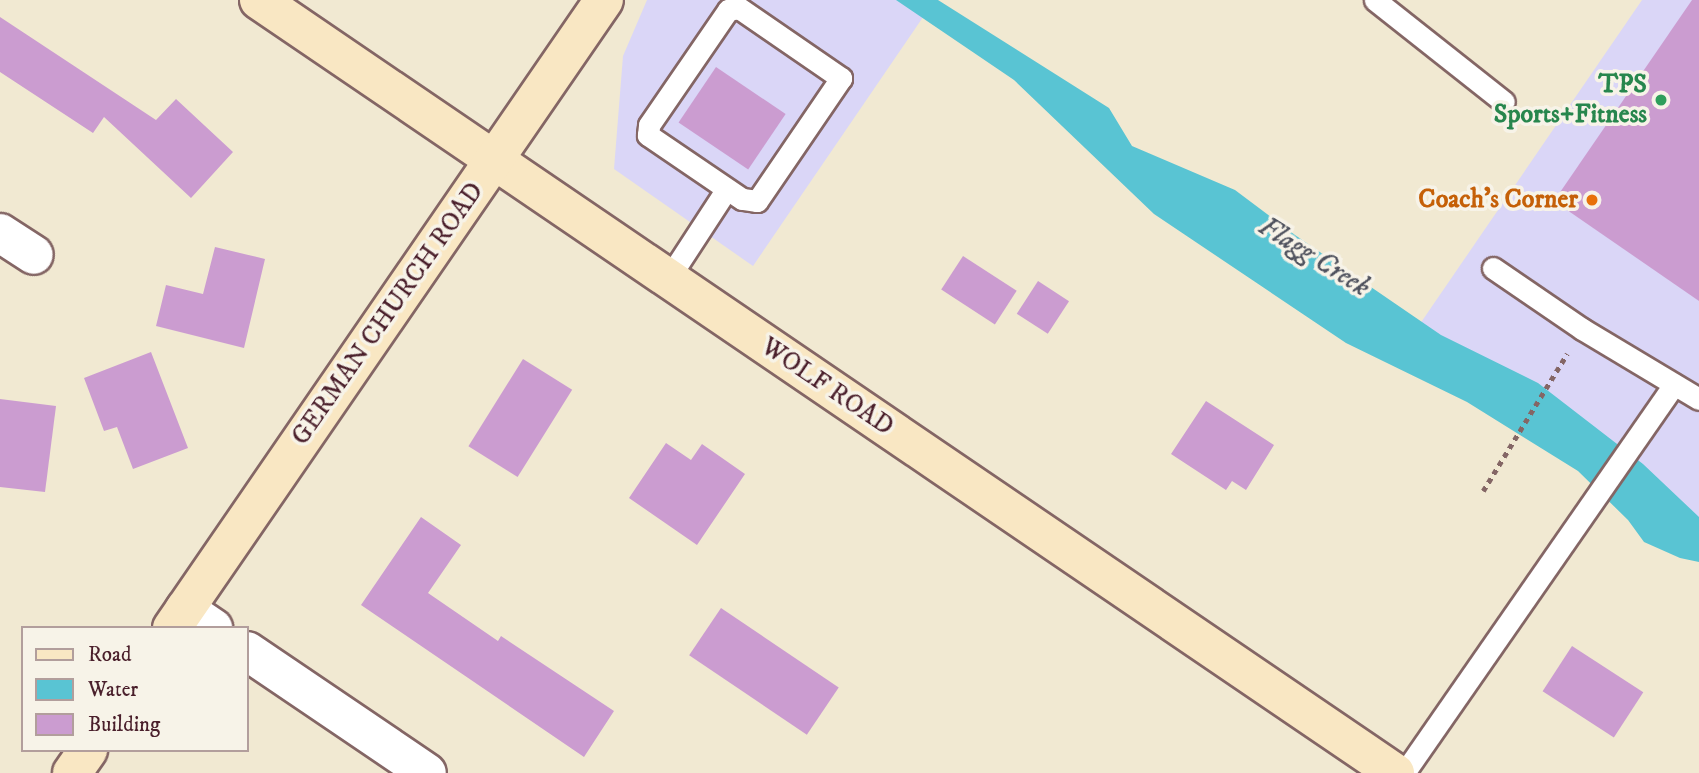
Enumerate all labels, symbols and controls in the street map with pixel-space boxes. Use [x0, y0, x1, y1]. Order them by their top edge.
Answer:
place label: TPS Sports+Fitness [1494, 69, 1647, 130]
marker: TPS Sports+Fitness [1653, 92, 1669, 108]
street label: GERMAN CHURCH ROAD [285, 177, 491, 451]
place label: Coach's Corner [1418, 184, 1578, 216]
marker: Coach's Corner [1584, 192, 1600, 208]
water label: Flagg Creek [1252, 210, 1376, 304]
street label: WOLF ROAD [755, 331, 899, 443]
legend [21, 626, 248, 752]
text: Road [88, 642, 132, 668]
text: Water [88, 677, 138, 703]
text: Building [88, 712, 160, 738]

